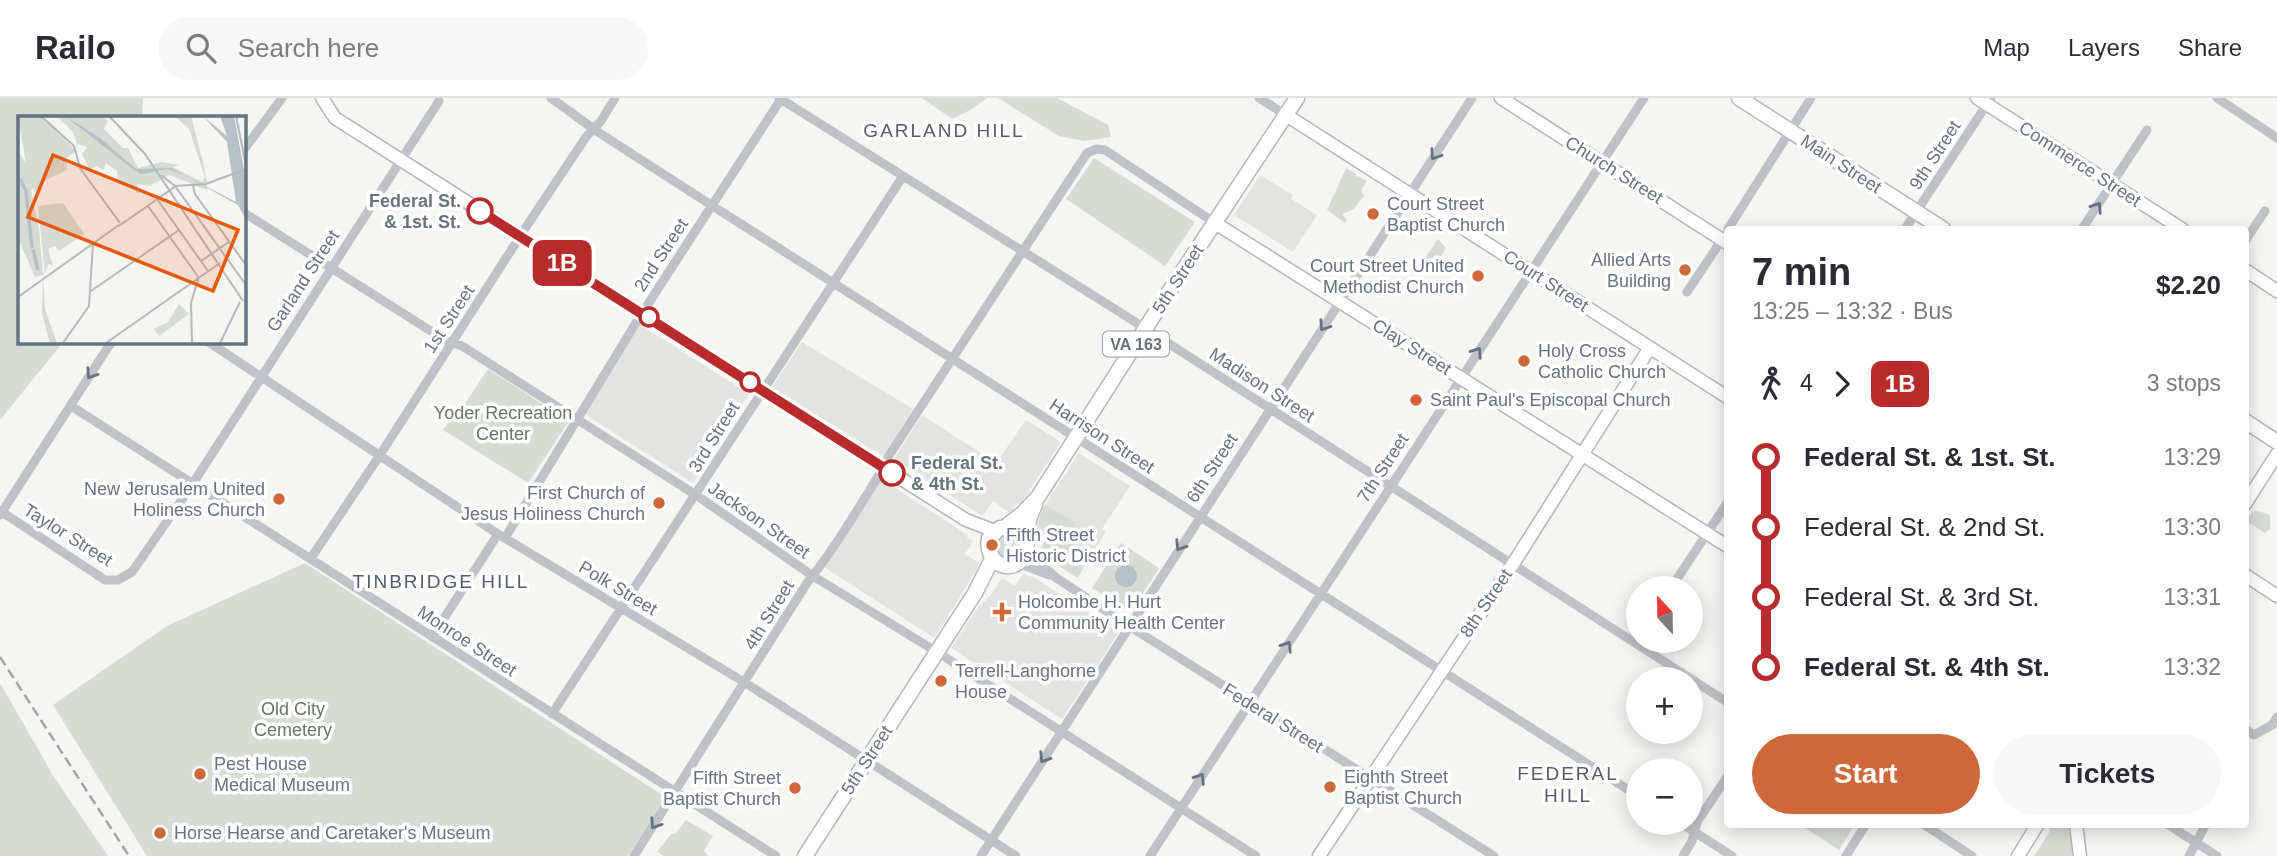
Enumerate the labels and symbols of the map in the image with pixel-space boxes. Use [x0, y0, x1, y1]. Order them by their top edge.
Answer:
inset map [18, 116, 245, 343]
street label: 9th Street [1905, 117, 1965, 193]
street label: Commerce Street [2015, 117, 2145, 211]
district label: GARLAND HILL [863, 120, 1025, 141]
street label: Main Street [1797, 131, 1885, 197]
street label: Church Street [1562, 132, 1666, 208]
one-way arrow [1430, 147, 1443, 160]
place label: Federal St. & 1st. St. [369, 191, 461, 232]
place label: Court Street Baptist Church [1387, 194, 1505, 235]
marker: Federal St. & 1st. St. [467, 198, 493, 224]
one-way arrow [2089, 201, 2102, 214]
marker: Court Street Baptist Church [1365, 206, 1381, 222]
street label: 2nd Street [630, 215, 692, 295]
street label: Garland Street [263, 226, 343, 336]
line badge: 1B [530, 240, 594, 286]
street label: 5th Street [1148, 241, 1208, 317]
street label: Court Street [1500, 246, 1592, 316]
place label: Allied Arts Building [1591, 250, 1671, 291]
place label: Court Street United Methodist Church [1310, 256, 1464, 297]
marker: Allied Arts Building [1677, 262, 1693, 278]
marker: Court Street United Methodist Church [1470, 268, 1486, 284]
street label: 1st Street [420, 281, 478, 357]
unlabelled marker [639, 307, 659, 327]
street label: Clay Street [1369, 315, 1455, 379]
one-way arrow [1320, 318, 1333, 331]
road number: VA 163 [1103, 332, 1169, 356]
place label: Holy Cross Catholic Church [1538, 341, 1666, 382]
street label: Madison Street [1206, 344, 1318, 426]
one-way arrow [1469, 346, 1482, 359]
marker: Holy Cross Catholic Church [1516, 353, 1532, 369]
one-way arrow [87, 366, 100, 379]
unlabelled marker [740, 372, 760, 392]
place label: Saint Paul's Episcopal Church [1430, 390, 1671, 410]
marker: Saint Paul's Episcopal Church [1408, 392, 1424, 408]
street label: Harrison Street [1046, 395, 1158, 477]
street label: 3rd Street [685, 398, 743, 476]
park label: Yoder Recreation Center [434, 403, 572, 444]
street label: 6th Street [1182, 430, 1242, 506]
street label: 7th Street [1353, 430, 1413, 506]
place label: Federal St. & 4th St. [911, 453, 1003, 494]
marker: Federal St. & 4th St. [879, 460, 905, 486]
street label: Jackson Street [704, 478, 814, 562]
place label: New Jerusalem United Holiness Church [84, 479, 265, 520]
place label: First Church of Jesus Holiness Church [461, 483, 646, 524]
marker: New Jerusalem United Holiness Church [271, 491, 287, 507]
marker: First Church of Jesus Holiness Church [651, 495, 667, 511]
street label: Taylor Street [20, 500, 116, 570]
place label: Fifth Street Historic District [1006, 525, 1126, 566]
marker: Fifth Street Historic District [984, 537, 1000, 553]
one-way arrow [1176, 538, 1189, 551]
street label: Polk Street [575, 557, 661, 619]
street label: 8th Street [1456, 565, 1516, 641]
district label: TINBRIDGE HILL [353, 571, 529, 592]
north arrow [1626, 576, 1703, 653]
street label: 4th Street [740, 577, 798, 653]
place label: Holcombe H. Hurt Community Health Center [1018, 592, 1225, 633]
street label: Monroe Street [414, 602, 520, 680]
marker: Holcombe H. Hurt Community Health Center [992, 602, 1012, 622]
one-way arrow [1279, 640, 1292, 653]
place label: Terrell-Langhorne House [955, 661, 1096, 702]
marker: Terrell-Langhorne House [933, 673, 949, 689]
street label: Federal Street [1219, 679, 1327, 757]
park label: Old City Cemetery [254, 699, 332, 740]
street label: 5th Street [837, 722, 897, 798]
one-way arrow [1040, 750, 1053, 763]
place label: Pest House Medical Museum [214, 754, 350, 795]
district label: FEDERAL HILL [1517, 763, 1619, 806]
marker: Pest House Medical Museum [192, 766, 208, 782]
place label: Eighth Street Baptist Church [1344, 767, 1462, 808]
place label: Fifth Street Baptist Church [663, 768, 781, 809]
one-way arrow [1192, 773, 1205, 786]
marker: Eighth Street Baptist Church [1322, 779, 1338, 795]
marker: Fifth Street Baptist Church [787, 780, 803, 796]
one-way arrow [650, 816, 663, 829]
place label: Horse Hearse and Caretaker's Museum [174, 823, 491, 843]
marker: Horse Hearse and Caretaker's Museum [152, 825, 168, 841]

